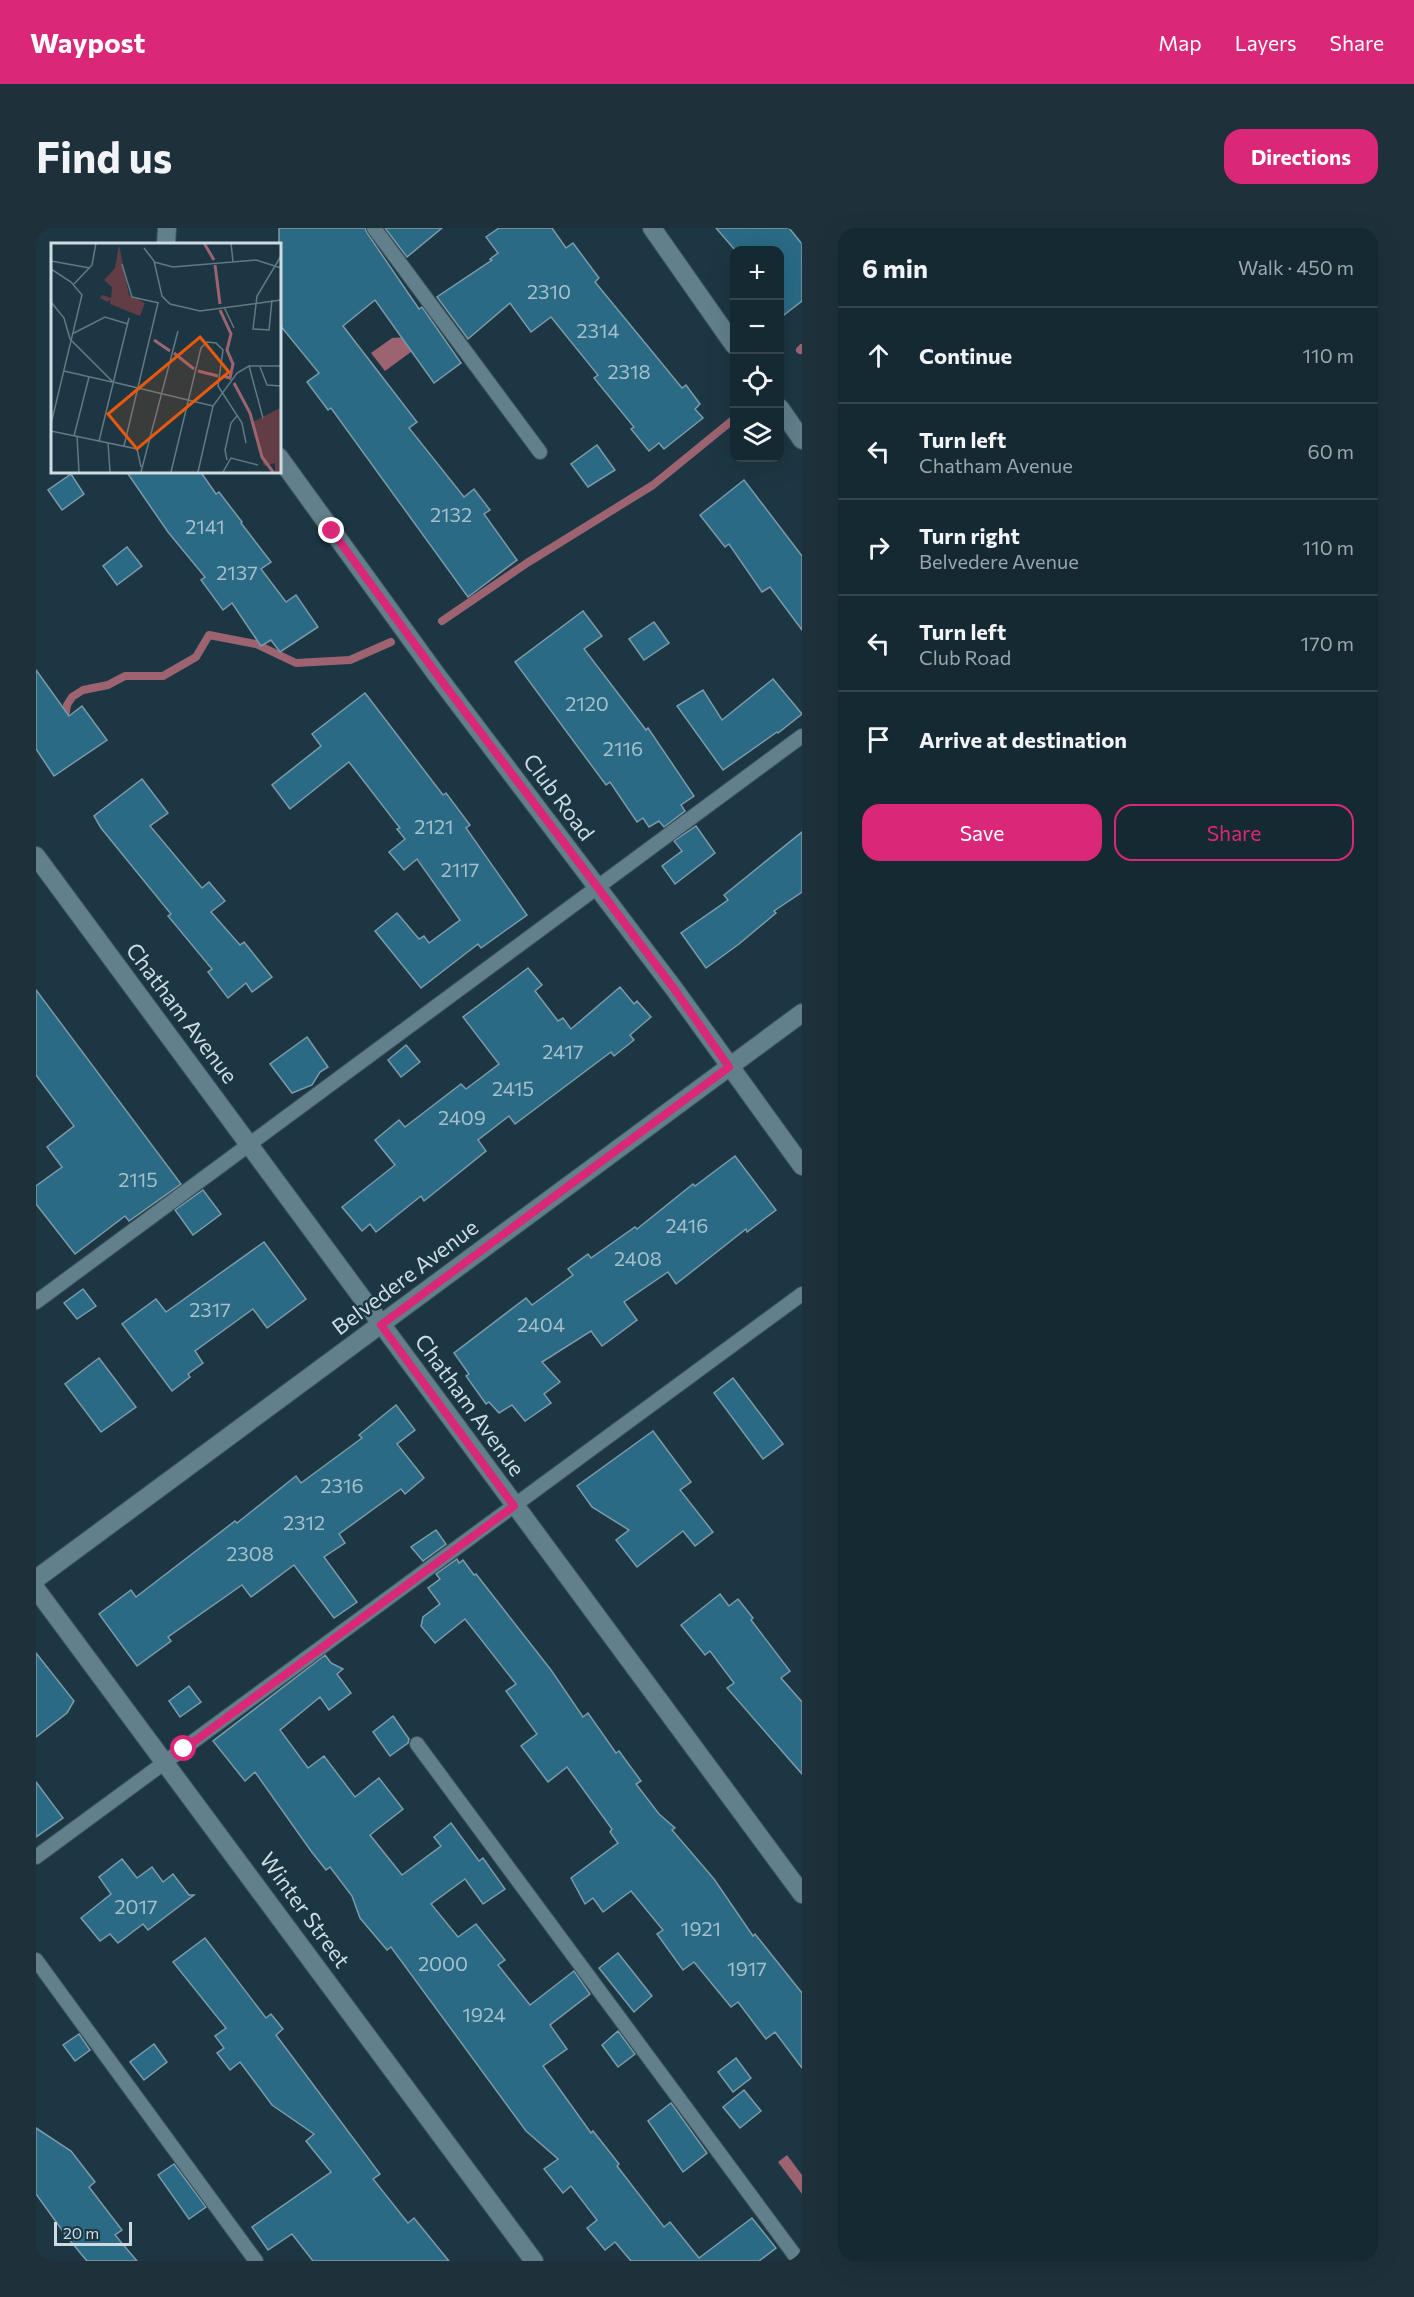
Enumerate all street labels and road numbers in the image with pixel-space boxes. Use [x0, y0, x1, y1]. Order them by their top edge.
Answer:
street label: Club Road [518, 748, 601, 845]
street label: Chatham Avenue [121, 937, 244, 1088]
street label: Belvedere Avenue [326, 1213, 483, 1340]
street label: Chatham Avenue [410, 1328, 531, 1481]
street label: Winter Street [254, 1847, 356, 1973]

